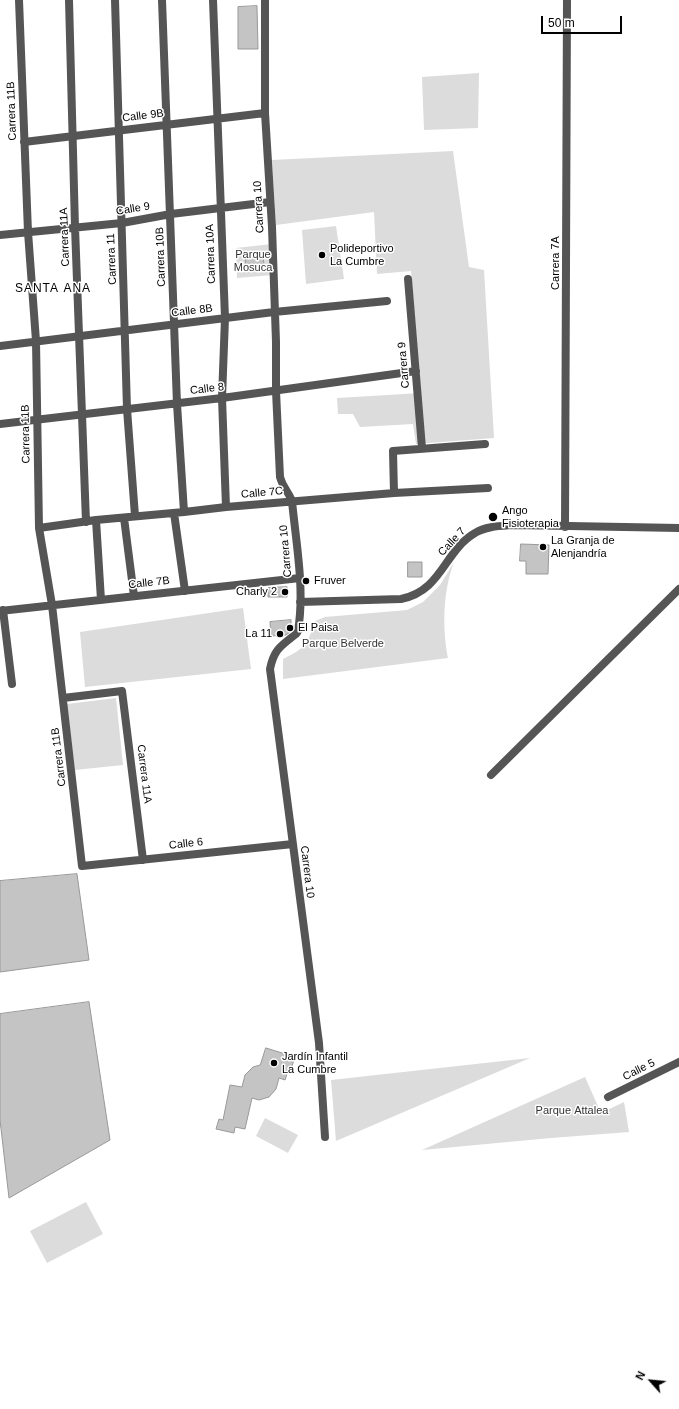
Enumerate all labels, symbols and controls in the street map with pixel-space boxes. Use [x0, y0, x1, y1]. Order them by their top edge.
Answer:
scale bar [543, 8, 624, 34]
text: 50 m [548, 16, 575, 30]
street label: Carrera 11B [4, 81, 20, 141]
street label: Calle 9B [122, 107, 164, 125]
street label: Carrera 10 [251, 180, 267, 234]
street label: Calle 9 [115, 200, 151, 218]
street label: Carrera 11A [57, 207, 73, 267]
street label: Carrera 10A [203, 224, 219, 284]
street label: Carrera 10B [153, 227, 169, 287]
street label: Carrera 11 [105, 233, 119, 285]
street label: Carrera 7A [549, 236, 563, 290]
place label: Polideportivo La Cumbre [330, 242, 394, 268]
park label: Parque Mosuca [234, 248, 272, 274]
marker: Polideportivo La Cumbre [317, 250, 327, 260]
district label: SANTA ANA [15, 282, 91, 296]
street label: Calle 8B [171, 302, 213, 320]
street label: Carrera 9 [395, 341, 413, 389]
street label: Calle 8 [189, 380, 225, 398]
street label: Carrera 11B [19, 404, 33, 464]
street label: Calle 7C [240, 485, 284, 501]
place label: Ango Fisioterapia [502, 504, 559, 530]
marker: Ango Fisioterapia [487, 511, 499, 523]
street label: Carrera 10 [277, 524, 295, 578]
street label: Calle 7 [435, 525, 469, 559]
place label: La Granja de Alenjandría [551, 534, 615, 560]
marker: La Granja de Alenjandría [538, 542, 548, 552]
street label: Calle 7B [128, 574, 170, 592]
place label: Fruver [314, 574, 346, 588]
marker: Fruver [301, 576, 311, 586]
place label: Charly 2 [236, 585, 277, 599]
marker: Charly 2 [280, 587, 290, 597]
place label: El Paisa [298, 621, 338, 635]
marker: El Paisa [285, 623, 295, 633]
place label: La 11 [245, 627, 272, 641]
marker: La 11 [275, 629, 285, 639]
park label: Parque Belverde [302, 637, 384, 651]
street label: Carrera 11B [49, 727, 69, 787]
street label: Carrera 11A [134, 744, 154, 804]
street label: Calle 6 [168, 836, 204, 852]
street label: Carrera 10 [297, 845, 317, 899]
place label: Jardín Infantil La Cumbre [282, 1050, 348, 1076]
street label: Calle 5 [621, 1056, 657, 1084]
marker: Jardín Infantil La Cumbre [269, 1058, 279, 1068]
park label: Parque Attalea [536, 1104, 608, 1118]
north arrow [631, 1361, 671, 1401]
text: N [633, 1369, 647, 1382]

